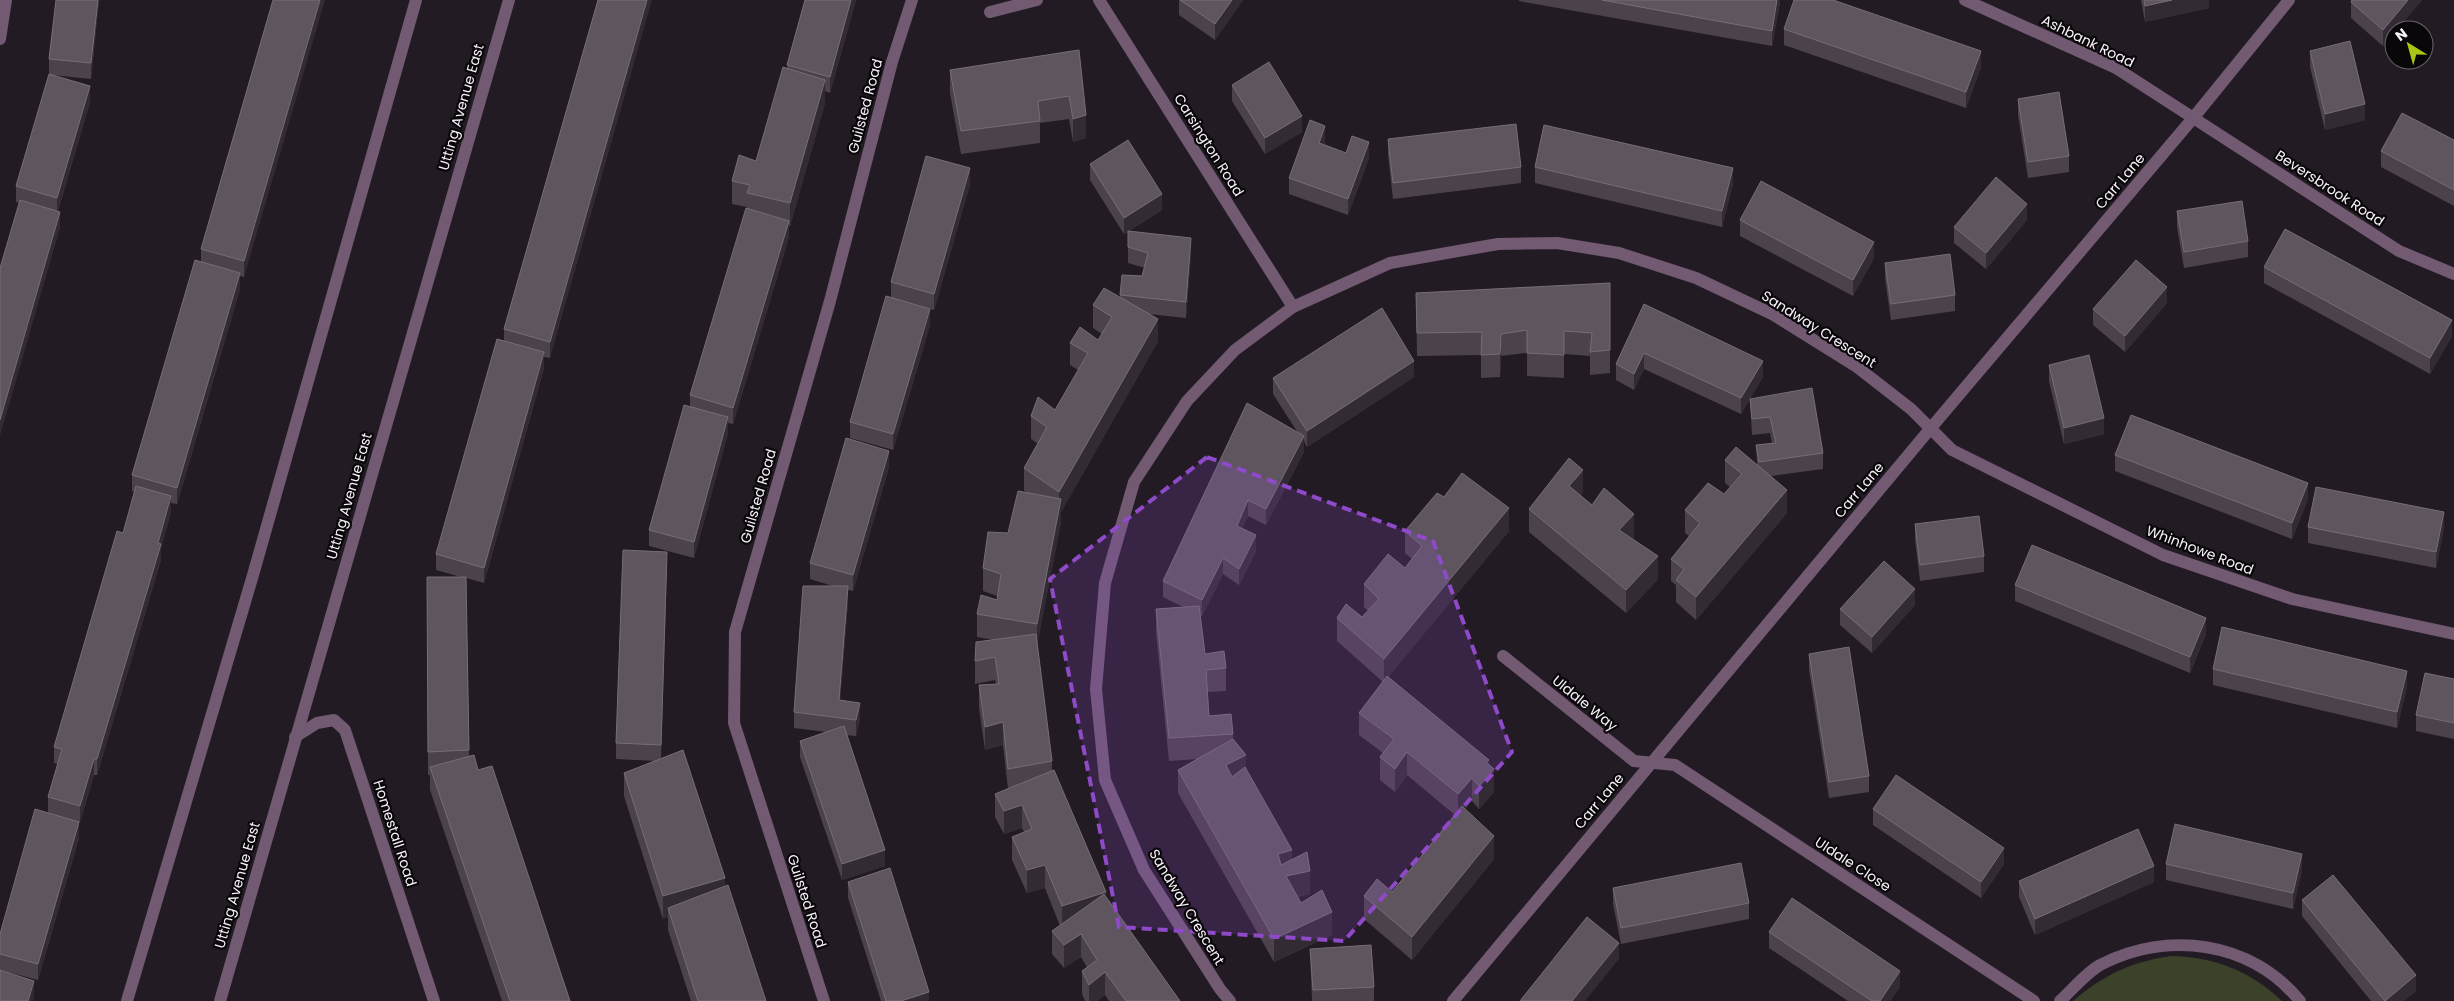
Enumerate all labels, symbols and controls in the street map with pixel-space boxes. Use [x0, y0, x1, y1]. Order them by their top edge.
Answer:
street label: Ashbank Road [2038, 10, 2138, 72]
north arrow [2384, 20, 2434, 70]
text: N [2391, 23, 2411, 46]
street label: Utting Avenue East [433, 41, 489, 173]
street label: Guilsted Road [843, 56, 887, 156]
street label: Carsington Road [1169, 90, 1249, 200]
street label: Beversbrook Road [2272, 145, 2388, 231]
street label: Carr Lane [2091, 148, 2150, 213]
street label: Sandway Crescent [1758, 286, 1880, 372]
street label: Utting Avenue East [321, 430, 377, 562]
street label: Guilsted Road [735, 446, 781, 546]
street label: Carr Lane [1830, 457, 1889, 522]
street label: Whinhowe Road [2144, 520, 2256, 580]
street label: Uldale Way [1548, 670, 1622, 736]
street label: Carr Lane [1570, 768, 1629, 833]
street label: Homestall Road [368, 777, 422, 889]
street label: Utting Avenue East [209, 819, 265, 951]
street label: Uldale Close [1811, 832, 1895, 896]
street label: Sandway Crescent [1144, 845, 1230, 969]
street label: Guilsted Road [782, 852, 832, 950]

